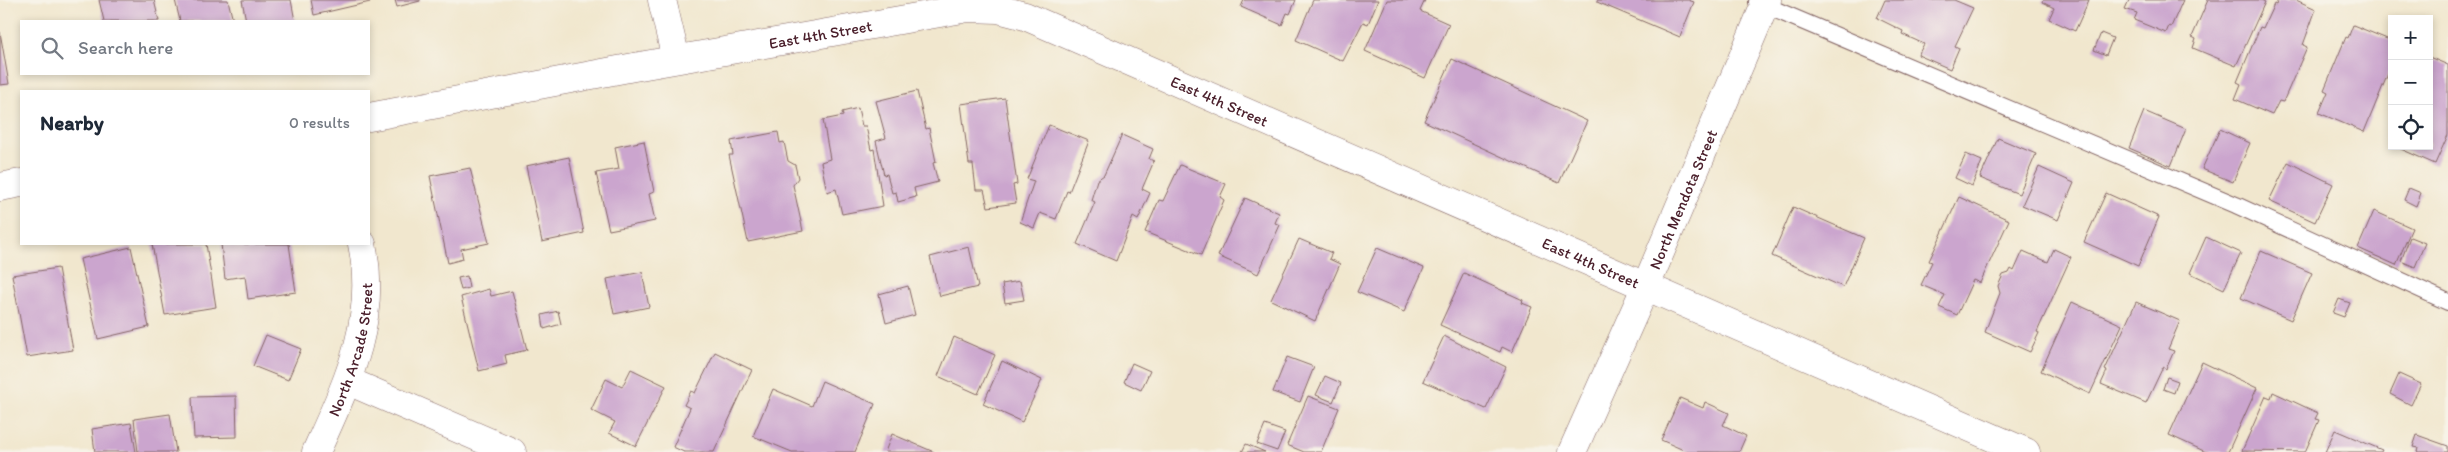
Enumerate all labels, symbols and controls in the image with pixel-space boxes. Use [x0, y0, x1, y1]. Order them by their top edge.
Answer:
map controls [2388, 15, 2433, 150]
button: + [2388, 15, 2433, 60]
street label: East 4th Street [767, 16, 873, 53]
search box [20, 20, 370, 75]
icon: search [38, 34, 66, 62]
text: Search here [78, 36, 173, 59]
button: − [2388, 60, 2433, 105]
street label: East 4th Street [1168, 71, 1271, 130]
button: locate [2388, 105, 2433, 150]
text: Nearby [40, 110, 104, 135]
text: 0 results [289, 113, 350, 132]
street label: North Mendota Street [1645, 126, 1721, 272]
street label: East 4th Street [1539, 233, 1643, 292]
street label: North Arcade Street [324, 283, 376, 419]

